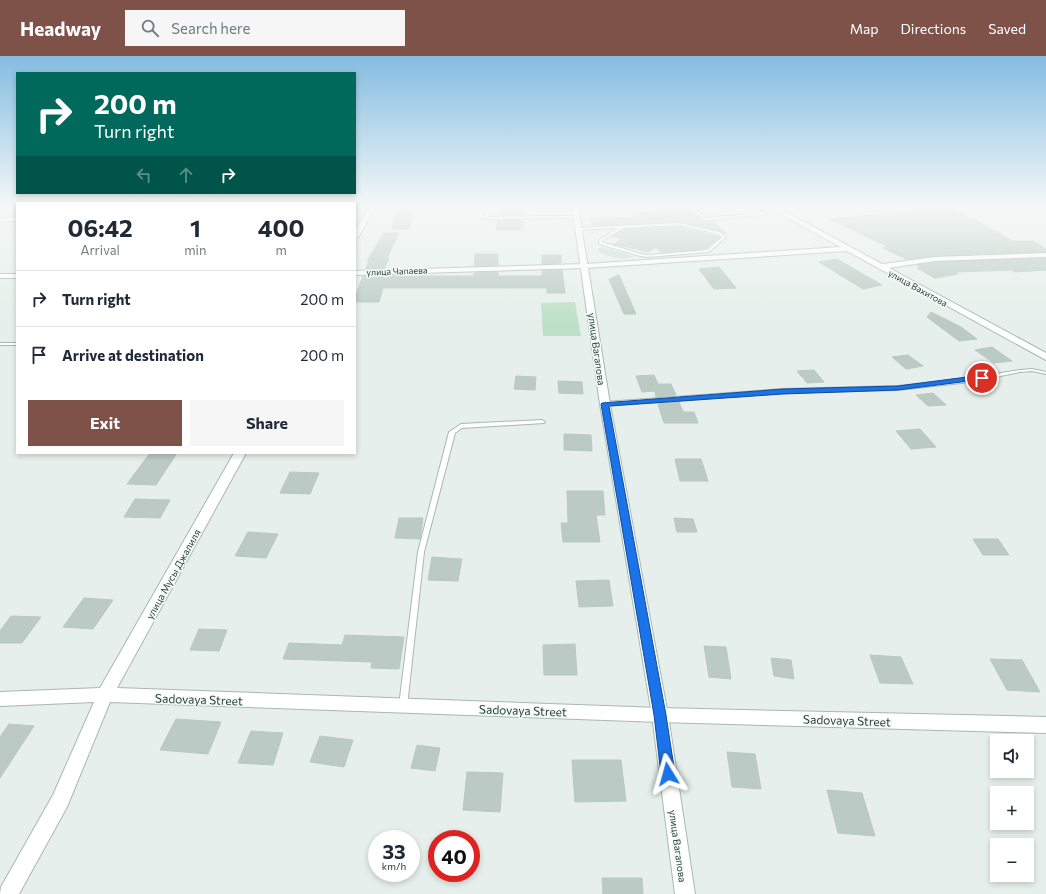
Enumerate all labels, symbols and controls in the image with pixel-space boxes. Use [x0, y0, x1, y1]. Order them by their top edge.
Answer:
search box [125, 10, 405, 46]
text: Headway [20, 17, 101, 40]
icon: search [139, 17, 161, 39]
text: Search here [171, 19, 251, 37]
text: Map [850, 20, 879, 37]
text: Directions [901, 20, 966, 37]
text: Saved [988, 20, 1026, 37]
text: 200 m [94, 86, 177, 120]
icon: right [28, 88, 80, 140]
text: Turn right [94, 120, 174, 142]
icon: left [133, 164, 155, 186]
icon: ahead [175, 164, 197, 186]
icon: right [217, 164, 239, 186]
text: 06:42 [67, 213, 133, 242]
text: 1 [190, 213, 201, 242]
text: 400 [258, 213, 304, 242]
text: Arrival [80, 242, 120, 258]
text: min [184, 242, 206, 258]
text: m [276, 242, 287, 258]
street label: улица Чапаева [366, 264, 428, 278]
street label: улица Вахитова [887, 267, 950, 309]
icon: right [28, 288, 50, 310]
text: Turn right [62, 290, 131, 308]
text: 200 m [300, 290, 344, 308]
street label: улица Вагапова [586, 312, 608, 386]
icon: arrive [28, 344, 50, 366]
text: Arrive at destination [62, 346, 204, 364]
text: 200 m [300, 346, 344, 364]
pin [965, 361, 999, 395]
icon: arrive [971, 367, 993, 389]
button: Exit [28, 400, 182, 446]
button: Share [190, 400, 344, 446]
street label: улица Мусы Джалиля [143, 527, 203, 621]
street label: Sadovaya Street [155, 690, 243, 708]
street label: Sadovaya Street [479, 701, 567, 719]
street label: Sadovaya Street [803, 711, 891, 729]
map controls [990, 734, 1034, 882]
button: sound [990, 734, 1034, 778]
position arrow [647, 753, 689, 795]
button: + [990, 786, 1034, 830]
street label: улица Вагапова [667, 809, 689, 883]
speed limit sign: 40 [428, 830, 480, 882]
button: − [990, 838, 1034, 882]
text: 33 [382, 839, 406, 863]
text: km/h [382, 860, 406, 872]

